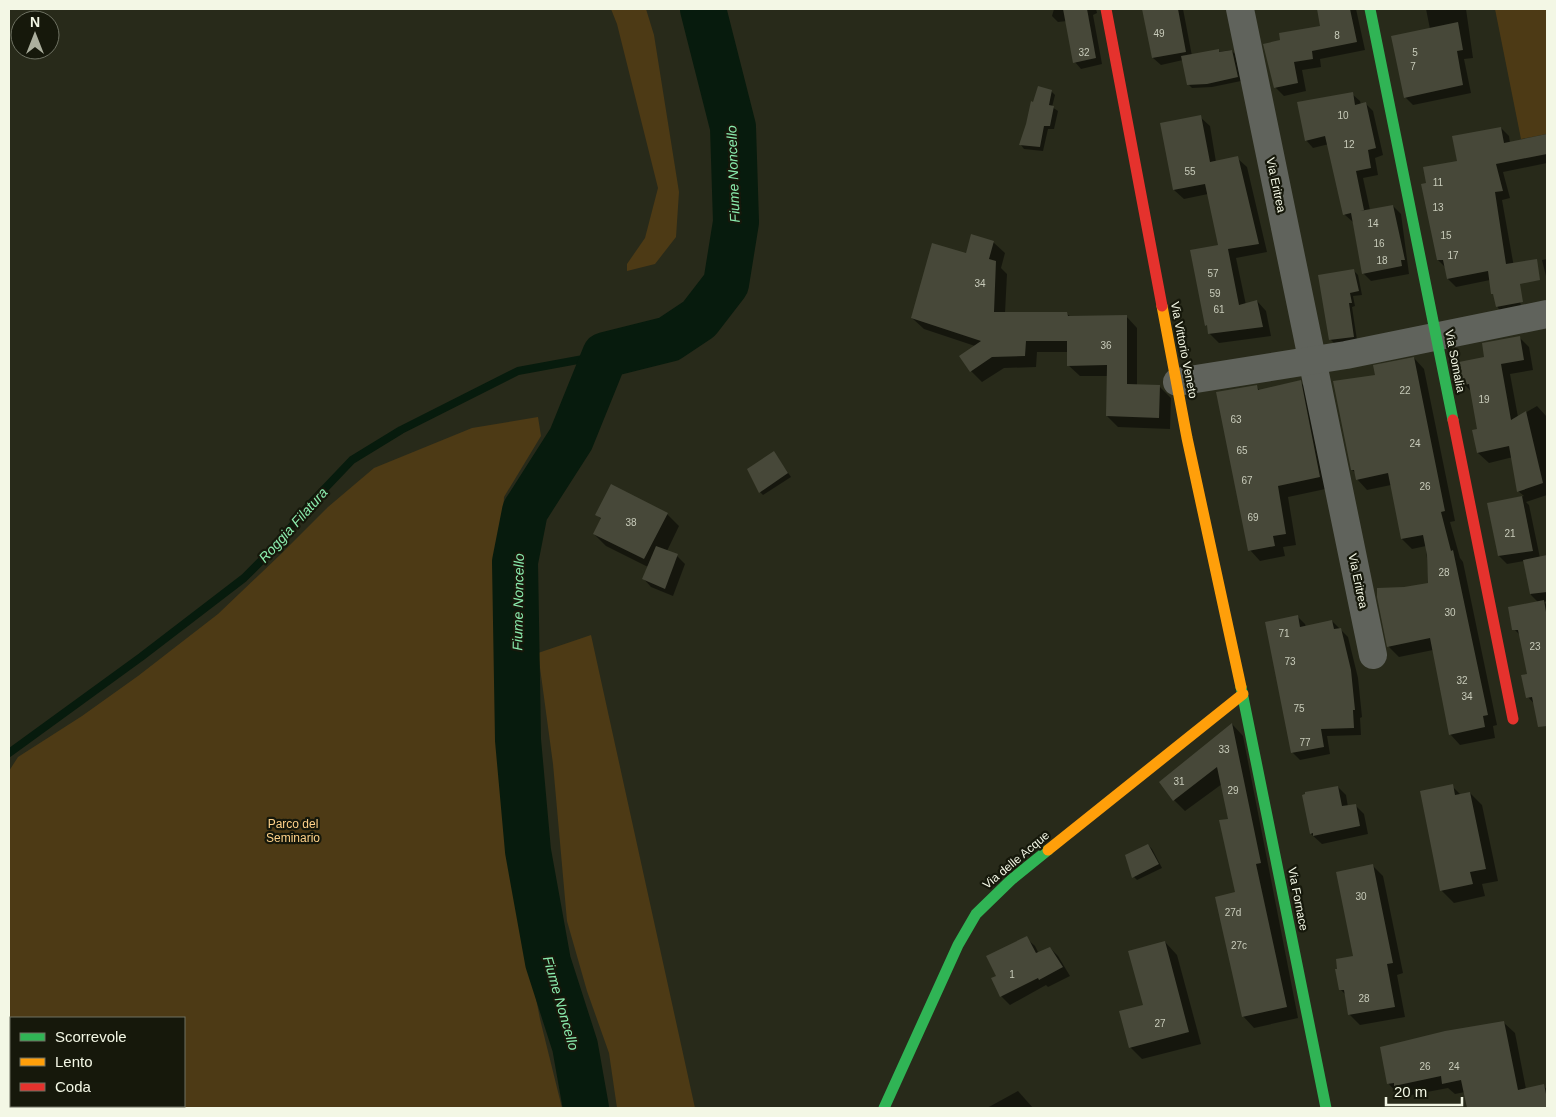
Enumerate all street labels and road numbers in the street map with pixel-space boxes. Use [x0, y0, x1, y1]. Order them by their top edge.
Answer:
street label: Via Eritrea [1263, 156, 1289, 214]
street label: Via Vittorio Veneto [1168, 300, 1200, 400]
street label: Via Somalia [1442, 328, 1468, 394]
street label: Via Eritrea [1345, 552, 1371, 610]
street label: Via delle Acque [980, 828, 1052, 892]
street label: Via Fornace [1285, 866, 1311, 932]

